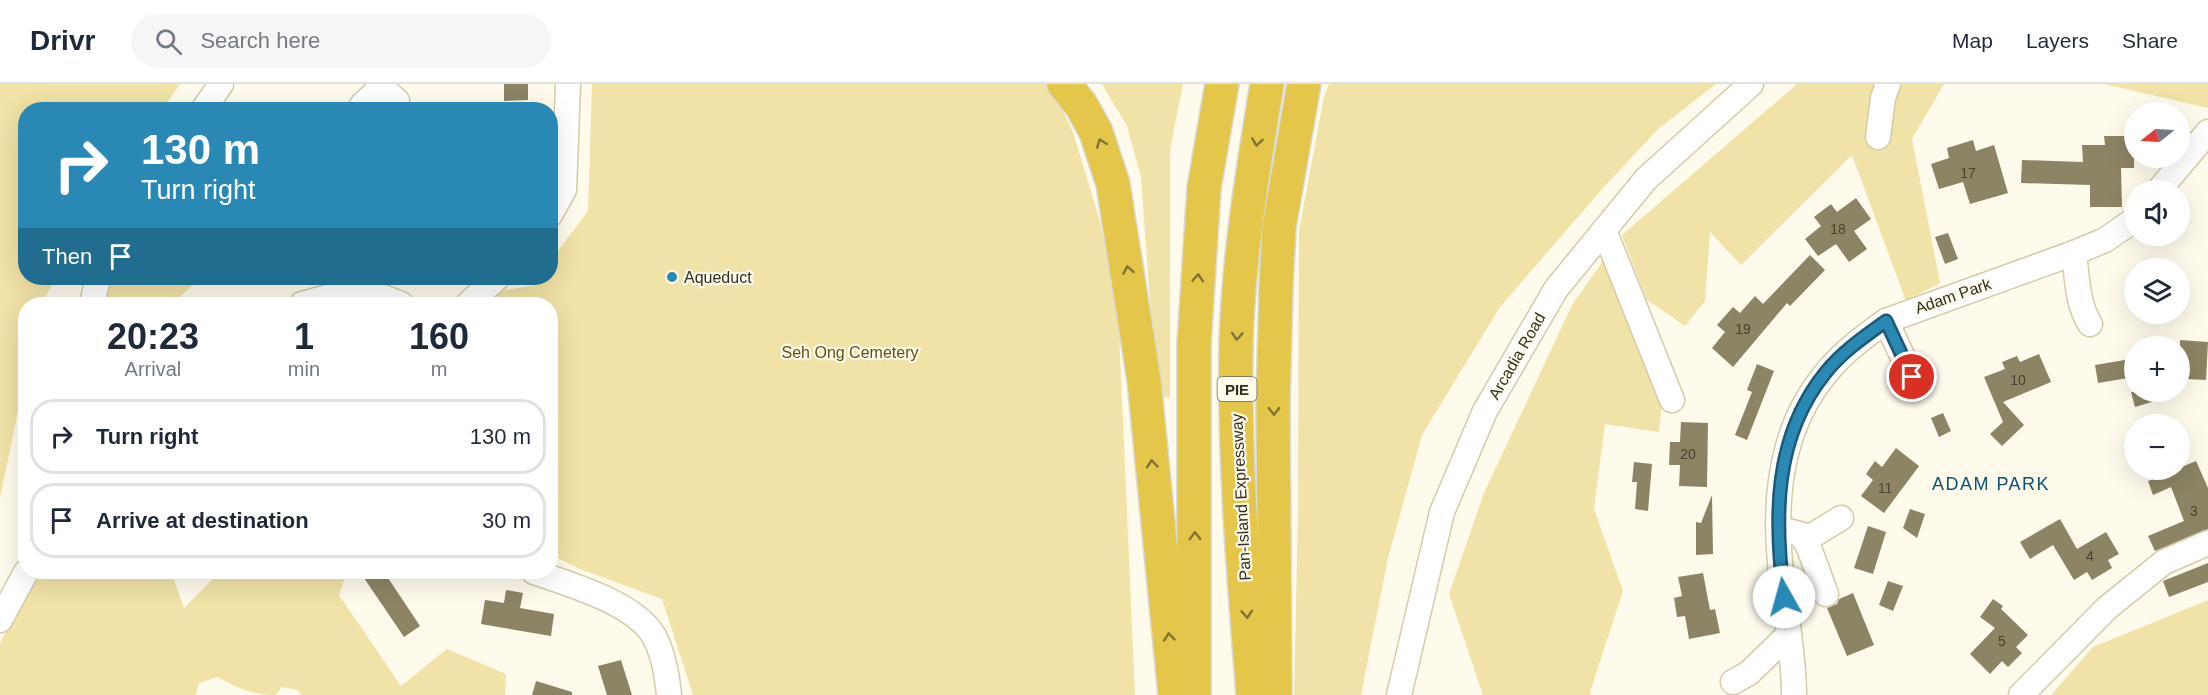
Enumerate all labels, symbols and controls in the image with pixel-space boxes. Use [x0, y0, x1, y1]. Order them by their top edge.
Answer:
search box [131, 14, 551, 68]
text: Drivr [30, 25, 95, 56]
icon: search [152, 25, 185, 58]
text: Search here [200, 28, 320, 53]
text: Map [1952, 29, 1993, 52]
text: Layers [2026, 29, 2089, 52]
text: Share [2122, 29, 2178, 52]
north arrow [2124, 102, 2190, 168]
map controls [2124, 102, 2190, 480]
icon: right [42, 126, 120, 204]
text: 130 m [141, 126, 260, 173]
one-way arrow [1252, 137, 1264, 146]
one-way arrow [1095, 138, 1108, 149]
house number: 17 [1960, 165, 1976, 181]
text: Turn right [141, 175, 256, 205]
button: sound [2124, 180, 2190, 246]
house number: 18 [1830, 221, 1846, 237]
icon: arrive [104, 240, 137, 273]
text: Then [42, 244, 92, 269]
button: layers [2124, 258, 2190, 324]
one-way arrow [1122, 266, 1135, 276]
place label: Aqueduct [684, 269, 752, 286]
marker: Aqueduct [665, 270, 679, 284]
one-way arrow [1191, 273, 1204, 282]
street label: Adam Park [1913, 275, 1994, 317]
street label: Arcadia Road [1485, 310, 1549, 402]
text: 20:23 [107, 316, 199, 357]
text: 1 [294, 316, 314, 357]
text: 160 [409, 316, 469, 357]
house number: 19 [1735, 321, 1751, 337]
one-way arrow [1231, 331, 1244, 340]
button: + [2124, 336, 2190, 402]
park label: Seh Ong Cemetery [782, 344, 918, 361]
pin [1886, 351, 1937, 402]
text: Arrival [125, 358, 181, 380]
text: min [288, 358, 320, 380]
text: m [431, 358, 447, 380]
icon: arrive [1895, 360, 1928, 393]
house number: 10 [2010, 372, 2026, 388]
road number: PIE [1218, 377, 1256, 401]
one-way arrow [1267, 407, 1280, 416]
street label: Pan-Island Expressway [1228, 413, 1254, 581]
button: − [2124, 414, 2190, 480]
icon: right [45, 420, 78, 453]
text: Turn right [96, 424, 198, 449]
text: 130 m [470, 424, 531, 449]
house number: 20 [1680, 446, 1696, 462]
one-way arrow [1146, 459, 1159, 468]
district label: ADAM PARK [1932, 474, 2050, 494]
house number: 11 [1878, 480, 1892, 496]
house number: 3 [2190, 503, 2198, 519]
icon: arrive [45, 504, 78, 537]
text: Arrive at destination [96, 508, 309, 533]
text: 30 m [482, 508, 531, 533]
one-way arrow [1189, 531, 1201, 540]
house number: 4 [2086, 548, 2094, 564]
position arrow [1752, 565, 1816, 629]
one-way arrow [1240, 610, 1253, 619]
one-way arrow [1163, 632, 1176, 641]
house number: 5 [1998, 633, 2006, 649]

